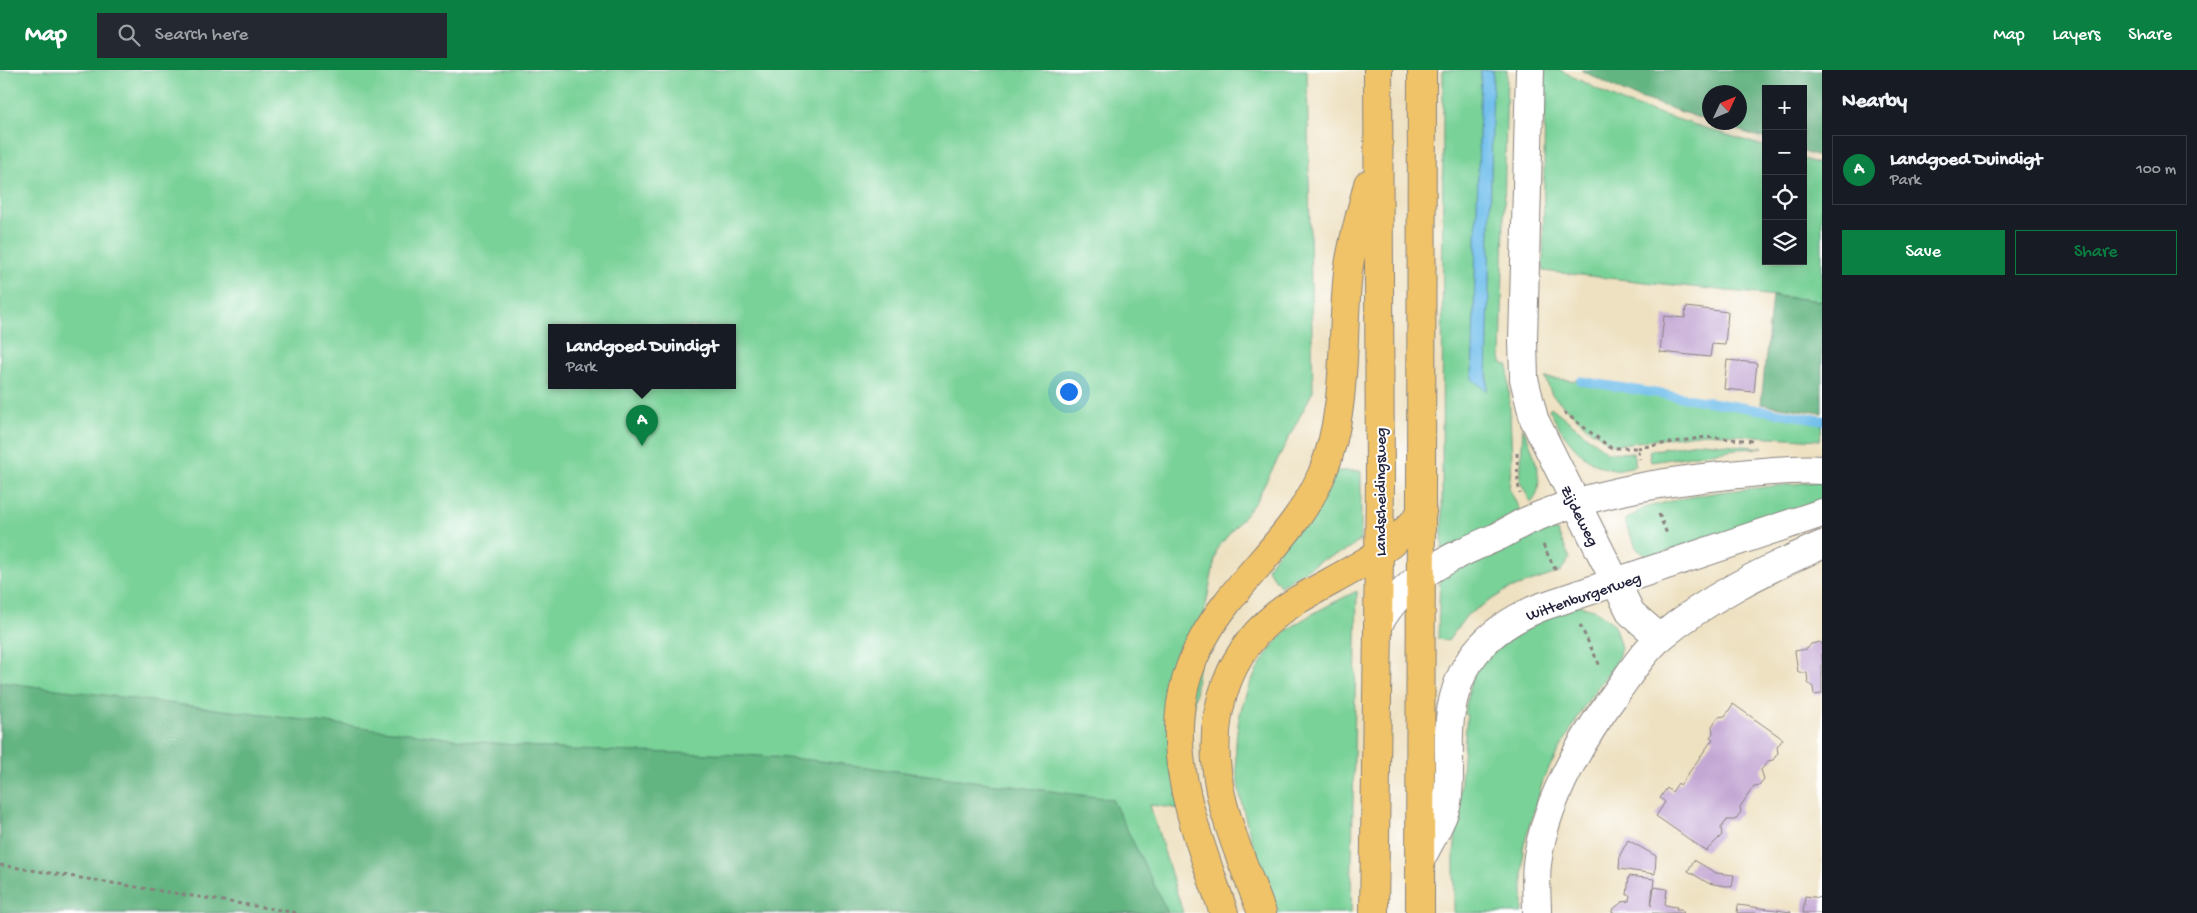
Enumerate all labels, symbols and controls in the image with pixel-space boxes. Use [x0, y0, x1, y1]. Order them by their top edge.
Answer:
search box [97, 13, 447, 58]
text: Map [25, 21, 67, 50]
icon: search [115, 21, 143, 49]
text: Search here [155, 24, 248, 47]
text: Map [1993, 25, 2025, 46]
text: Layers [2053, 25, 2100, 46]
text: Share [2128, 25, 2172, 46]
north arrow [1702, 85, 1747, 130]
map controls [1762, 85, 1807, 265]
button: + [1762, 85, 1807, 130]
text: Nearby [1842, 90, 1907, 115]
button: − [1762, 130, 1807, 175]
text: Landgoed Duindigt [1890, 149, 2042, 172]
text: A [1854, 161, 1864, 180]
text: 100 m [2136, 161, 2176, 180]
text: Park [1890, 172, 1921, 191]
button: locate [1762, 175, 1807, 220]
button: layers [1762, 220, 1807, 265]
button: Save [1842, 230, 2005, 275]
button: Share [2015, 230, 2177, 275]
popup [548, 324, 736, 389]
text: Landgoed Duindigt [566, 336, 718, 359]
text: Park [566, 359, 596, 378]
your location [1056, 379, 1082, 405]
pin: A [626, 405, 658, 446]
street label: Landscheidingsweg [1373, 428, 1392, 556]
street label: Zijdeweg [1554, 483, 1601, 550]
street label: Wittenburgerweg [1524, 570, 1644, 627]

